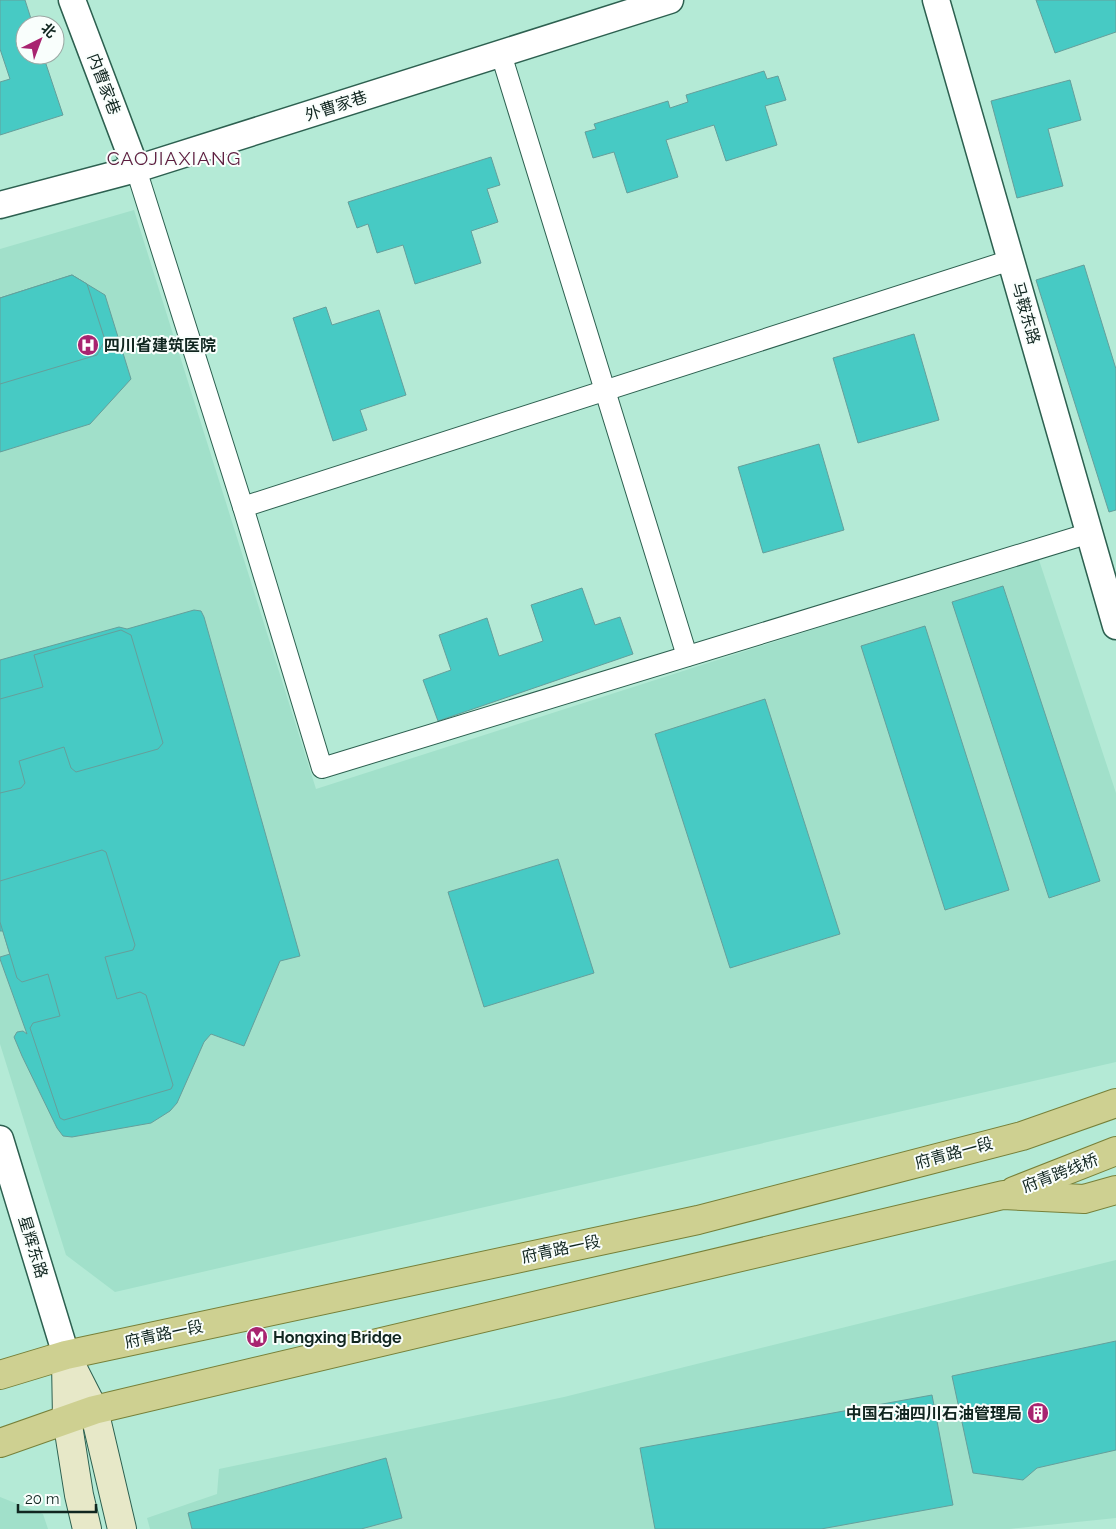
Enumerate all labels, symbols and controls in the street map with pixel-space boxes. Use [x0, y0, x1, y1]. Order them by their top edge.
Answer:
north arrow [15, 15, 65, 65]
text: 北 [38, 20, 59, 41]
street label: 内曹家巷 [84, 51, 124, 117]
street label: 外曹家巷 [303, 87, 369, 125]
district label: CAOJIAXIANG [107, 147, 241, 169]
street label: 马鞍东路 [1008, 280, 1044, 346]
hospital icon: 四川省建筑医院 [76, 333, 100, 357]
place label: 四川省建筑医院 [104, 336, 216, 355]
street label: 府青路一段 [913, 1133, 995, 1173]
street label: 府青跨线桥 [1019, 1150, 1101, 1196]
street label: 星辉东路 [15, 1214, 51, 1280]
street label: 府青路一段 [520, 1231, 602, 1267]
street label: 府青路一段 [123, 1316, 205, 1352]
metro station icon: Hongxing Bridge [245, 1325, 269, 1349]
place label: Hongxing Bridge [273, 1328, 402, 1347]
building icon: 中国石油四川石油管理局 [1026, 1401, 1050, 1425]
place label: 中国石油四川石油管理局 [846, 1404, 1022, 1423]
scale bar [18, 1482, 95, 1514]
text: 20 m [25, 1490, 60, 1508]

